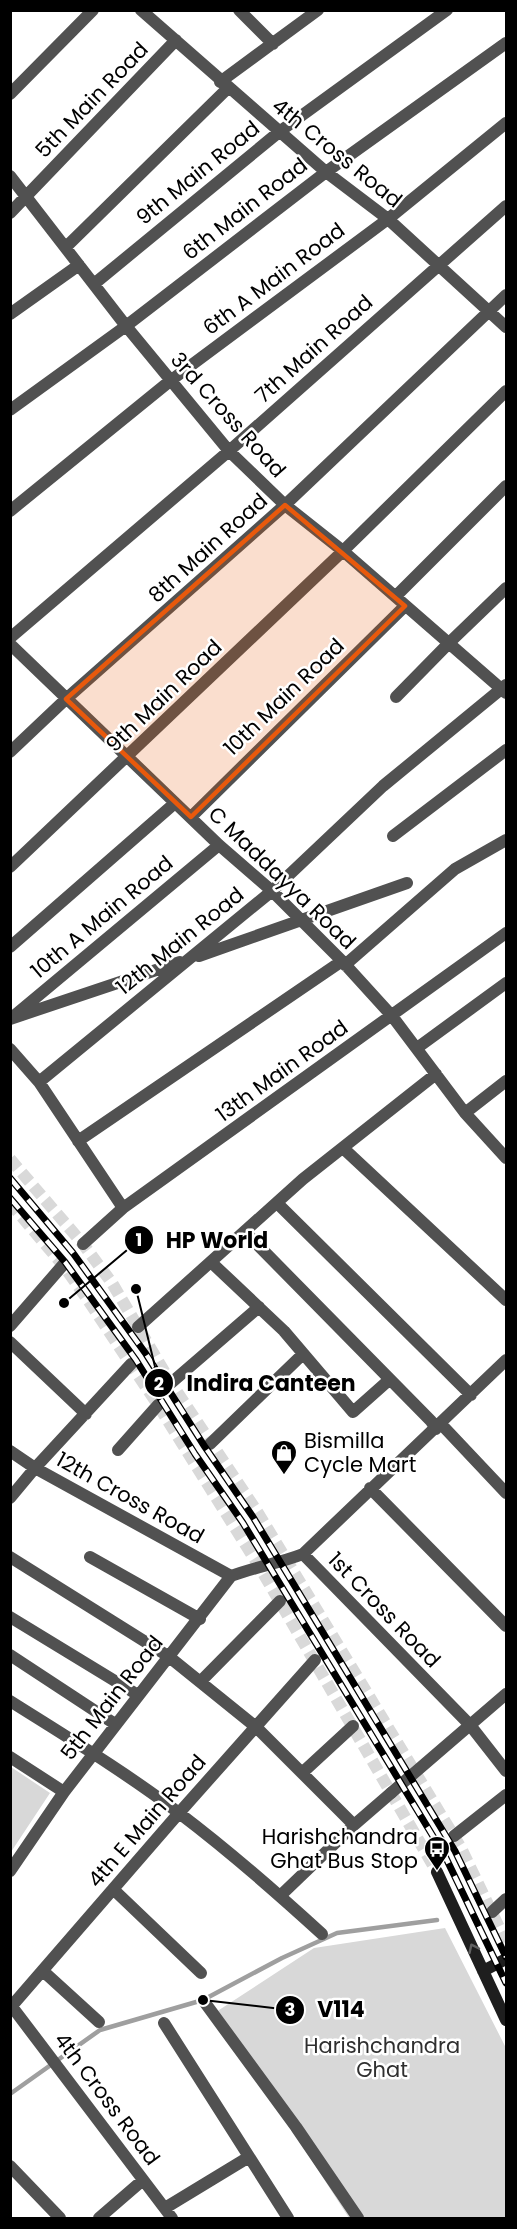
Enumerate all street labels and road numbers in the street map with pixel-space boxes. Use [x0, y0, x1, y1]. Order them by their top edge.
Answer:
street label: 5th Main Road [29, 35, 155, 164]
street label: 4th Cross Road [266, 91, 408, 214]
street label: 9th Main Road [130, 114, 265, 231]
street label: 6th Main Road [176, 151, 313, 267]
street label: 6th A Main Road [197, 216, 351, 342]
street label: 7th Main Road [249, 288, 379, 409]
street label: 3rd Cross Road [164, 346, 293, 484]
street label: 8th Main Road [142, 486, 273, 609]
street label: 10th Main Road [217, 631, 350, 762]
street label: 9th Main Road [99, 633, 228, 759]
street label: C Maddayya Road [202, 800, 362, 956]
street label: 10th A Main Road [24, 848, 179, 985]
street label: 12th Main Road [110, 880, 250, 1001]
street label: 13th Main Road [210, 1013, 354, 1128]
street label: 12th Cross Road [51, 1445, 209, 1550]
street label: 1st Cross Road [322, 1545, 447, 1674]
street label: 5th Main Road [54, 1629, 170, 1766]
street label: 4th E Main Road [81, 1748, 212, 1893]
street label: 4th Cross Road [48, 2026, 167, 2171]

